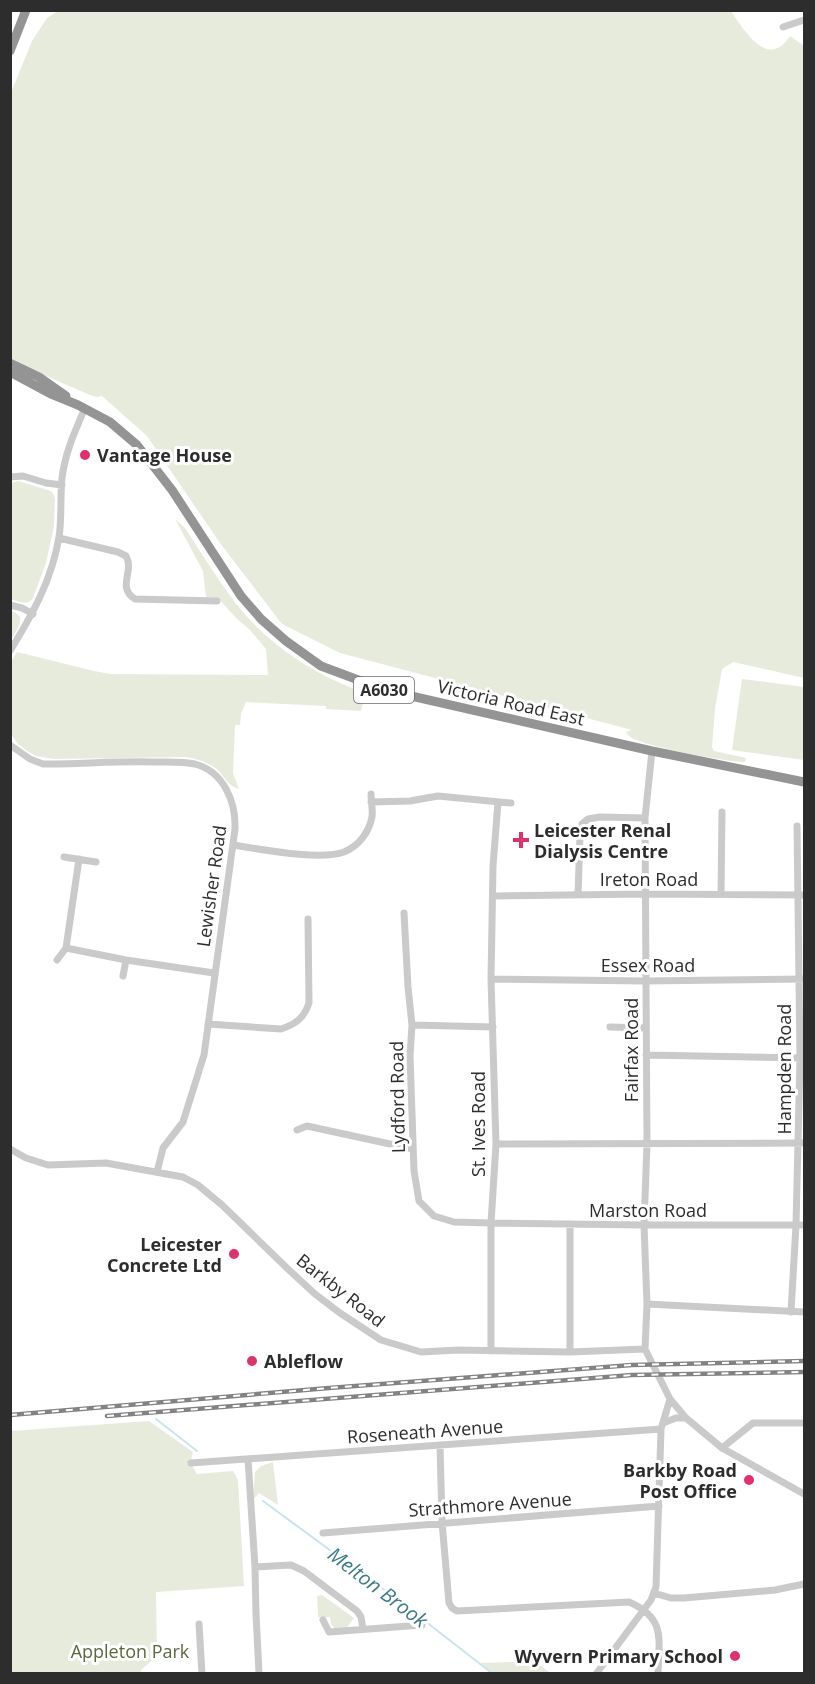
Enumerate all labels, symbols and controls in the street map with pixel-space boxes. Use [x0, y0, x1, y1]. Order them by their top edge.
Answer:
place label: Vantage House [97, 443, 232, 467]
marker: Vantage House [78, 448, 92, 462]
street label: Victoria Road East [435, 673, 587, 731]
road number: A6030 [354, 677, 414, 703]
place label: Leicester Renal Dialysis Centre [534, 818, 671, 863]
street label: Lewisher Road [191, 824, 231, 948]
marker: Leicester Renal Dialysis Centre [512, 831, 530, 849]
street label: Ireton Road [600, 867, 698, 891]
street label: Essex Road [601, 953, 695, 977]
street label: Fairfax Road [619, 998, 643, 1102]
street label: Hampden Road [772, 1004, 796, 1134]
street label: Lydford Road [384, 1041, 410, 1153]
street label: St. Ives Road [466, 1071, 490, 1177]
street label: Marston Road [589, 1198, 707, 1222]
place label: Leicester Concrete Ltd [107, 1232, 222, 1277]
marker: Leicester Concrete Ltd [227, 1247, 241, 1261]
street label: Barkby Road [292, 1248, 390, 1332]
place label: Ableflow [264, 1349, 344, 1373]
marker: Ableflow [245, 1354, 259, 1368]
street label: Roseneath Avenue [346, 1414, 504, 1448]
place label: Barkby Road Post Office [623, 1458, 737, 1503]
marker: Barkby Road Post Office [742, 1473, 756, 1487]
street label: Strathmore Avenue [408, 1486, 572, 1522]
water label: Melton Brook [323, 1541, 434, 1634]
park label: Appleton Park [71, 1639, 190, 1663]
place label: Wyvern Primary School [514, 1644, 723, 1668]
marker: Wyvern Primary School [728, 1649, 742, 1663]

